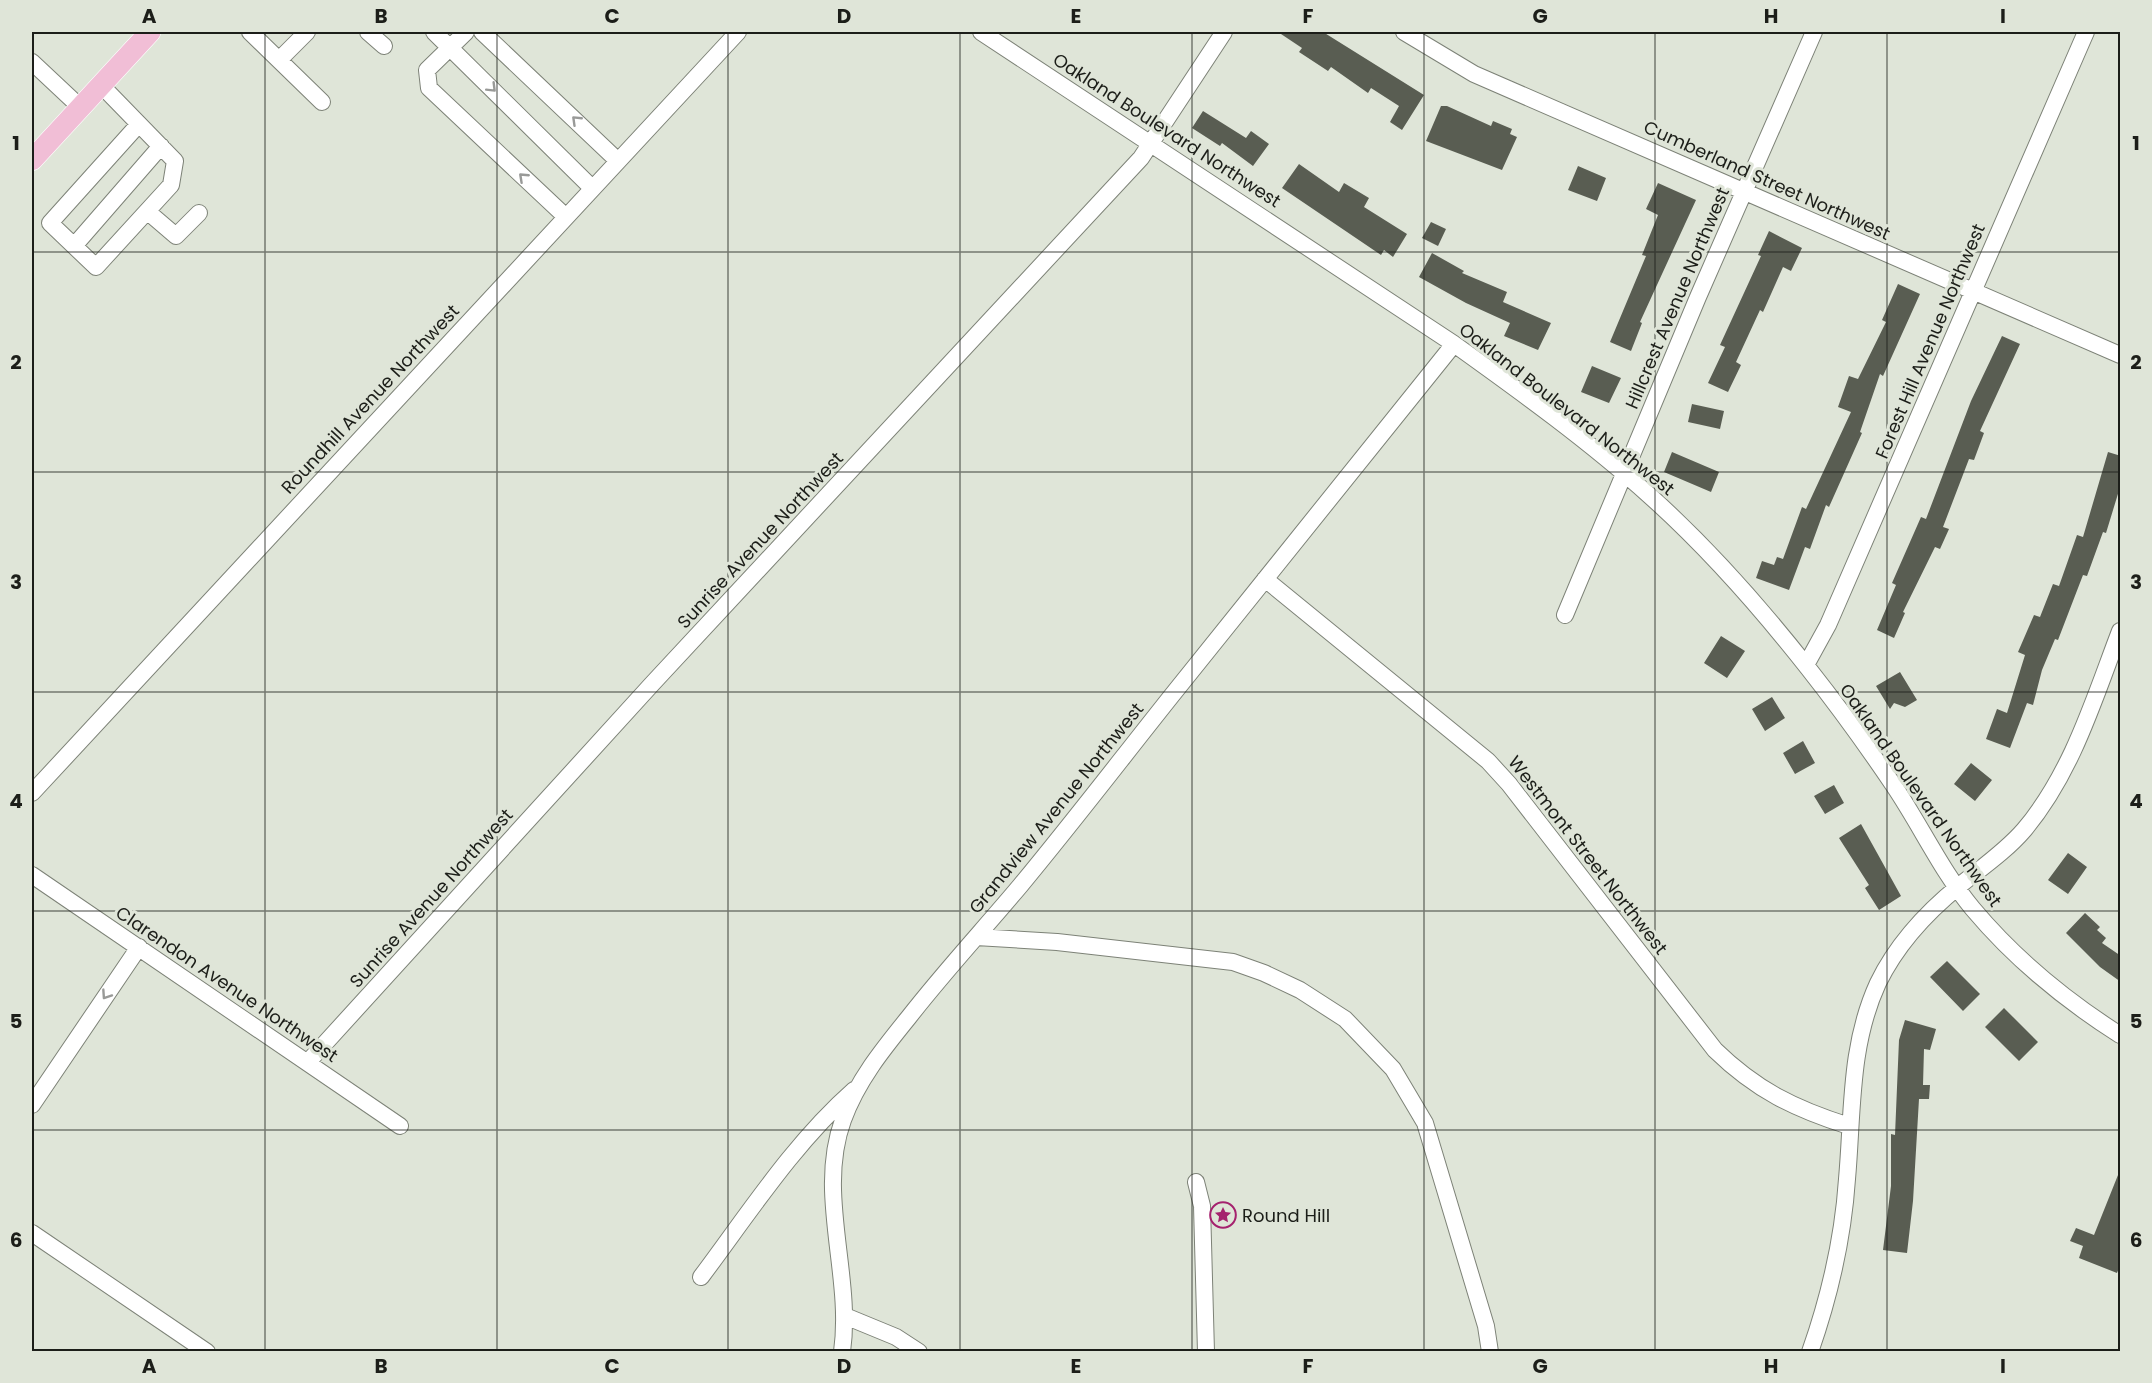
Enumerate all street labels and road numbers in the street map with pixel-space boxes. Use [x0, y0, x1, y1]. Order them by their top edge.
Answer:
street label: Oakland Boulevard Northwest [1048, 47, 1286, 213]
street label: Cumberland Street Northwest [1640, 114, 1894, 246]
street label: Hillcrest Avenue Northwest [1619, 183, 1735, 413]
street label: Forest Hill Avenue Northwest [1869, 220, 1991, 462]
street label: Roundhill Avenue Northwest [275, 299, 465, 499]
street label: Oakland Boulevard Northwest [1454, 317, 1680, 501]
street label: Sunrise Avenue Northwest [671, 446, 849, 634]
street label: Oakland Boulevard Northwest [1834, 678, 2008, 912]
street label: Grandview Avenue Northwest [963, 697, 1149, 919]
street label: Westmont Street Northwest [1502, 750, 1674, 960]
street label: Sunrise Avenue Northwest [344, 803, 518, 993]
street label: Clarendon Avenue Northwest [111, 900, 343, 1068]

